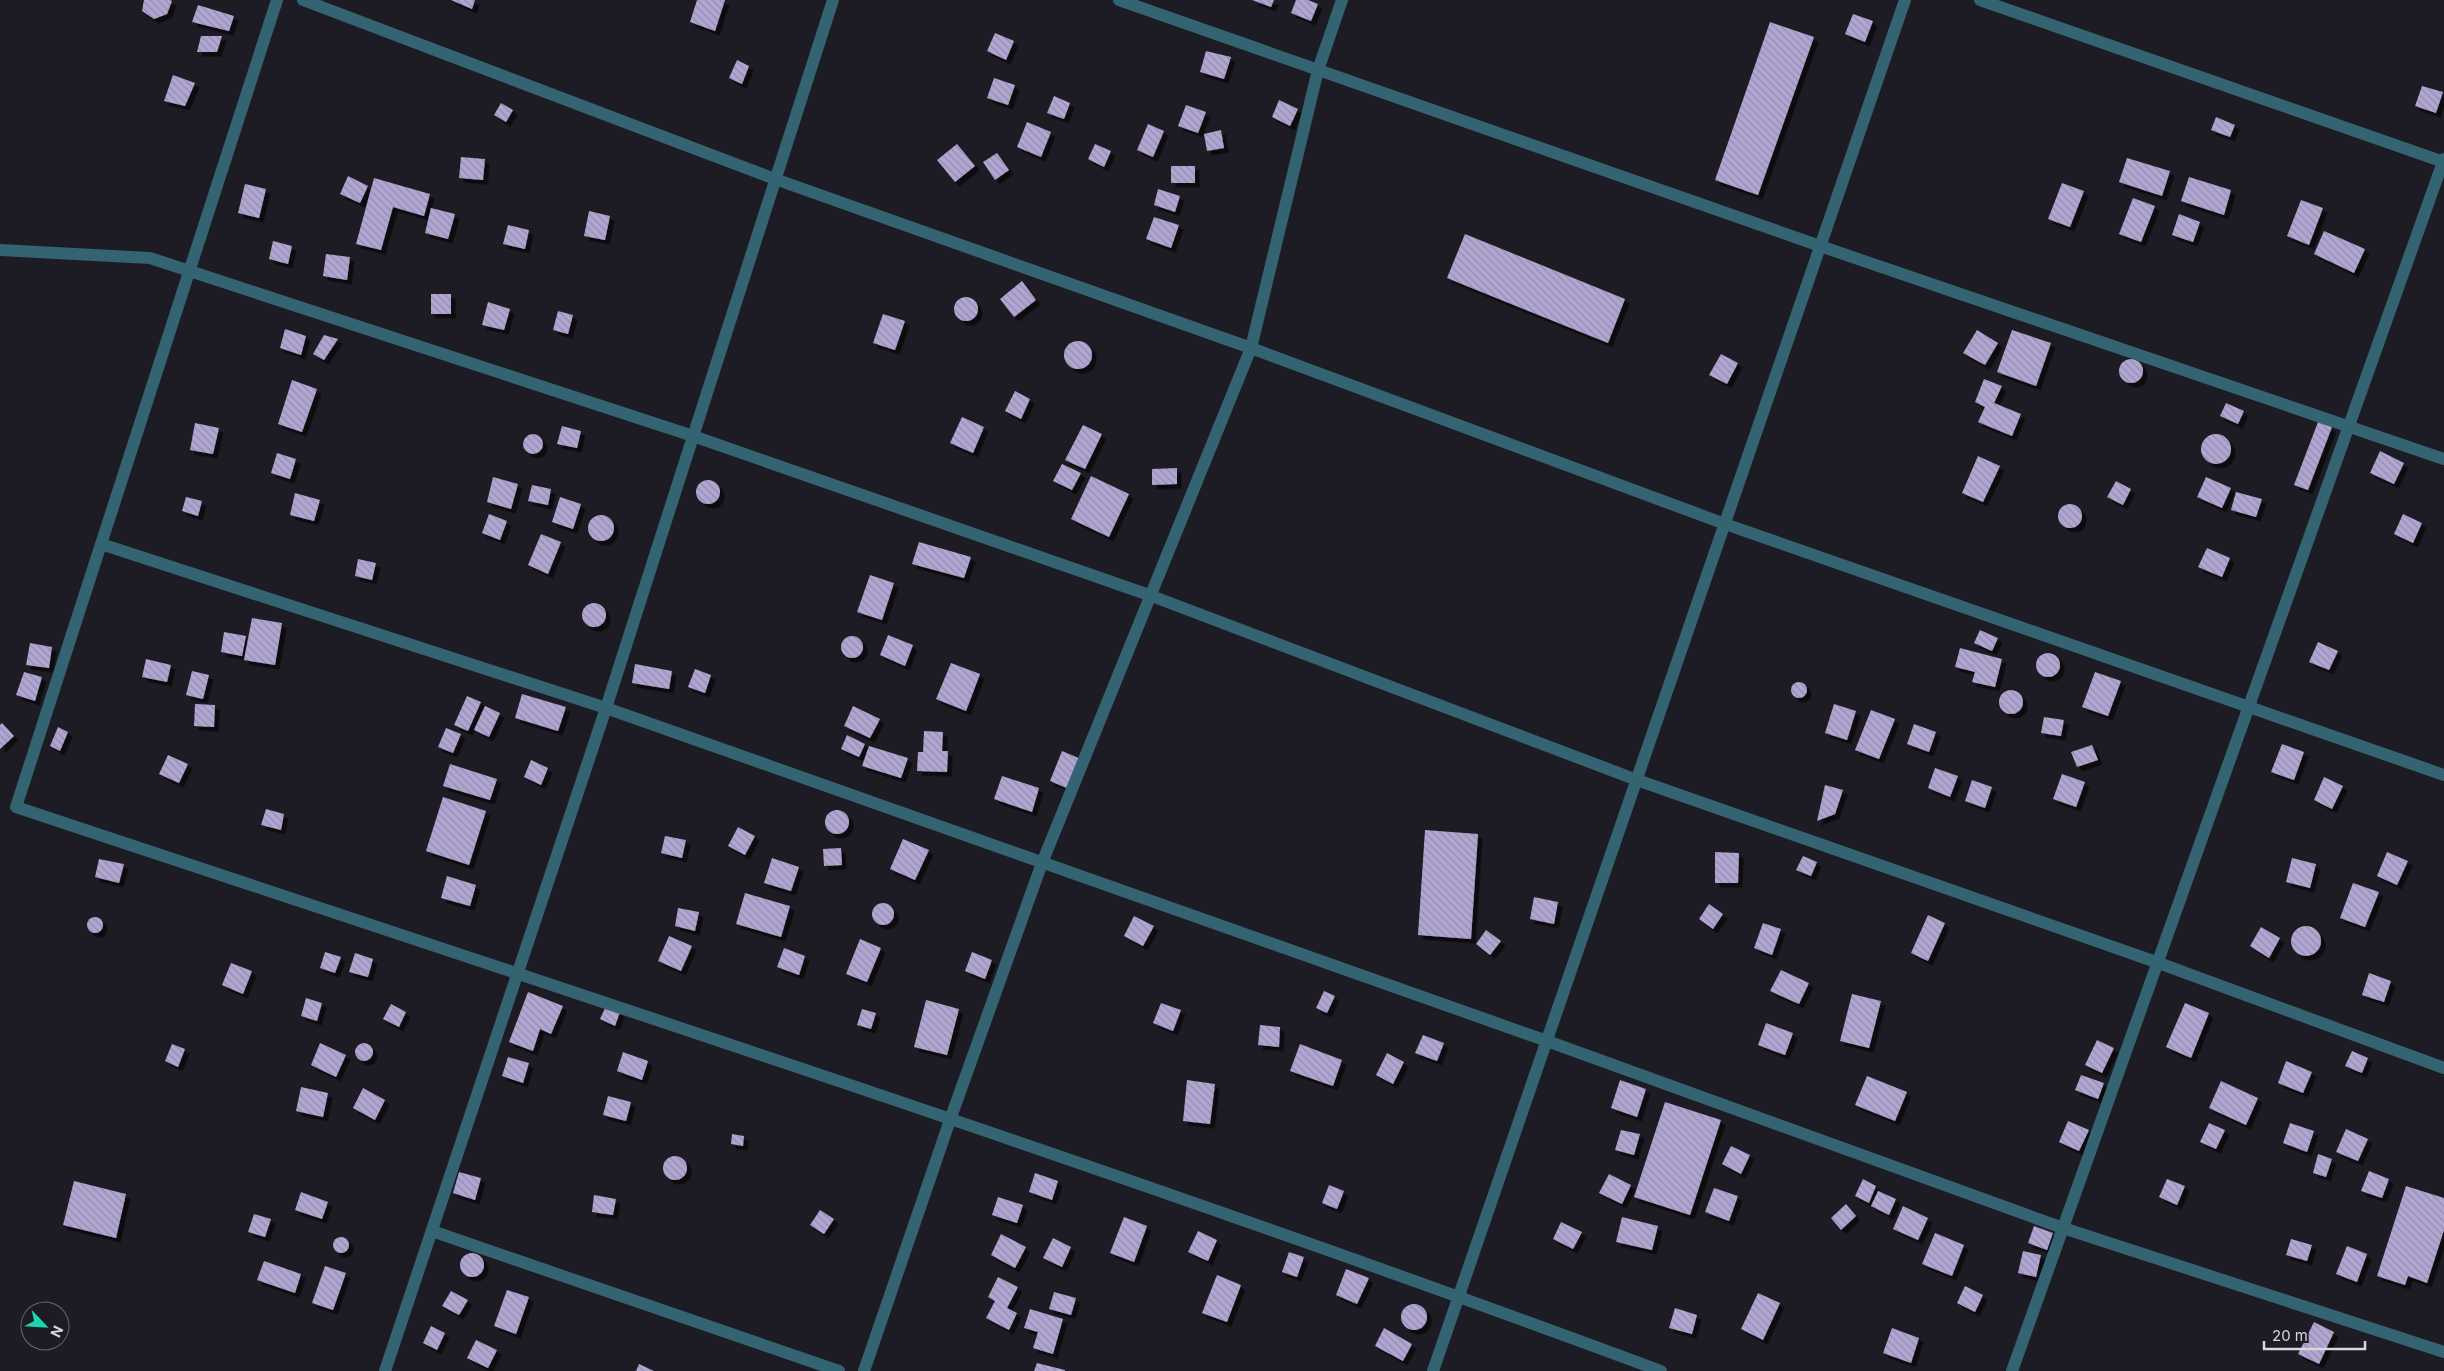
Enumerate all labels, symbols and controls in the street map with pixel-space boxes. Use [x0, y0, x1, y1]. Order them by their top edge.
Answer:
north arrow [20, 1301, 70, 1351]
scale bar [2264, 1318, 2365, 1350]
text: N [47, 1323, 67, 1340]
text: 20 m [2272, 1326, 2308, 1345]

